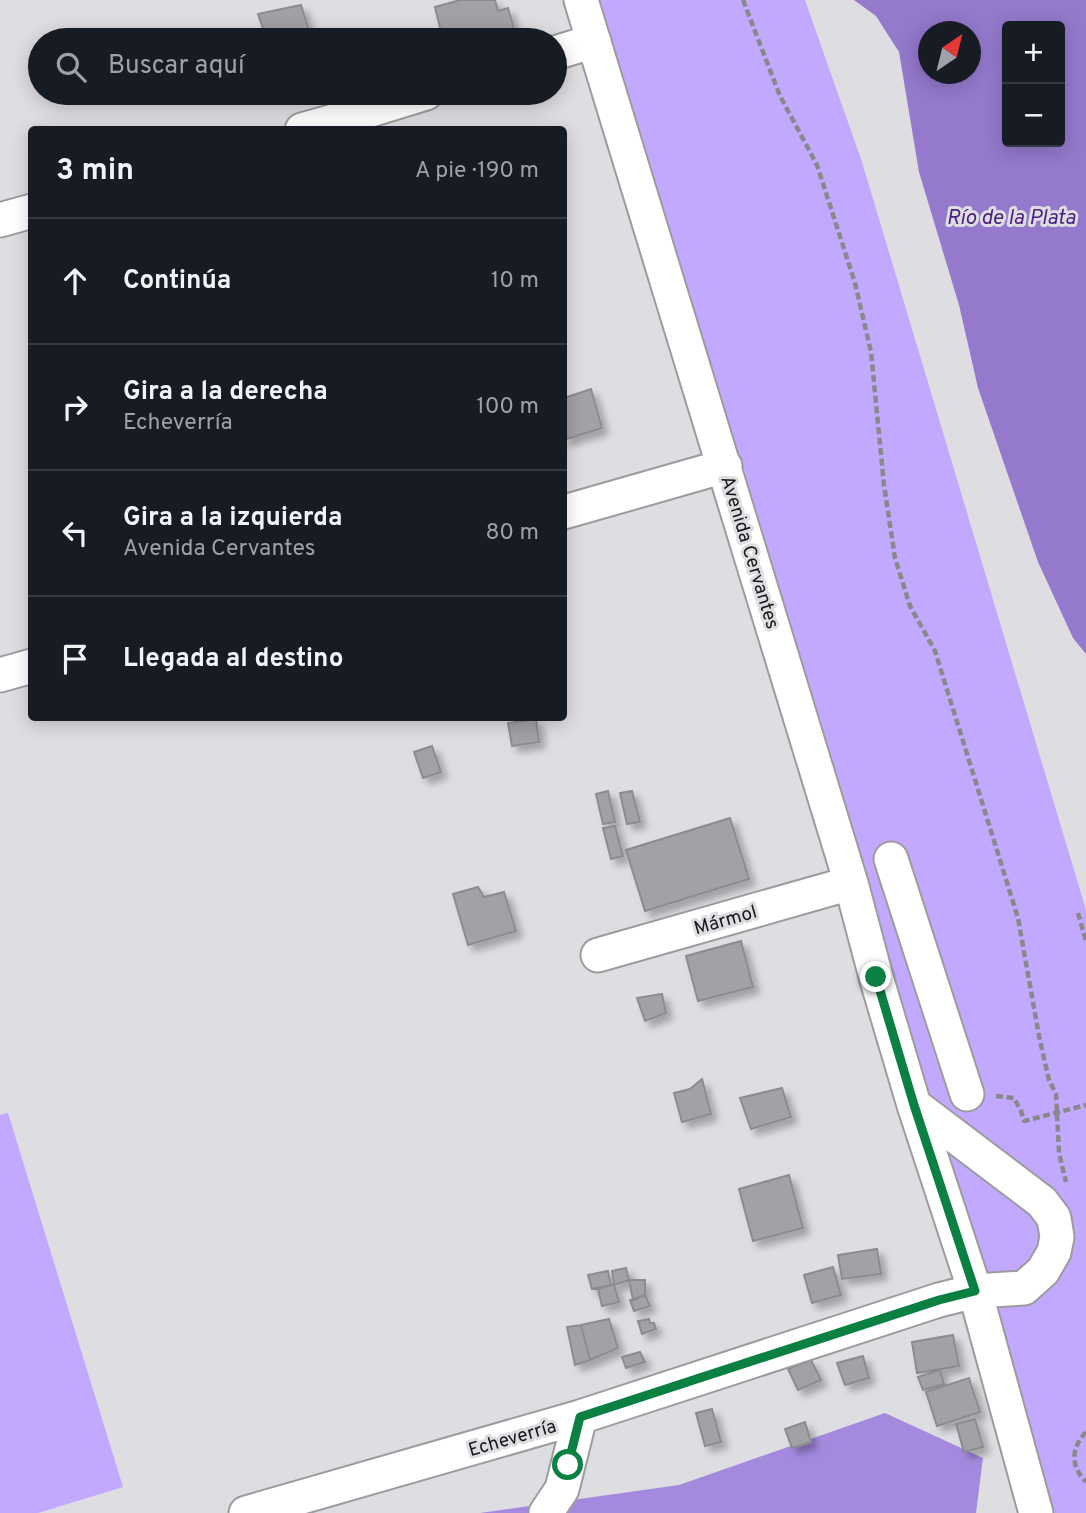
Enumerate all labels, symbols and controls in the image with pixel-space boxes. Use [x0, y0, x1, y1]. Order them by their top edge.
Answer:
north arrow [918, 21, 981, 84]
map controls [1002, 21, 1065, 147]
button: + [1002, 21, 1065, 84]
search box [28, 28, 567, 105]
icon: search [52, 48, 90, 86]
text: Buscar aquí [108, 50, 245, 83]
button: − [1002, 84, 1065, 147]
text: 3 min [56, 153, 134, 190]
text: A pie · 190 m [415, 157, 539, 186]
water label: Río de la Plata [947, 205, 1076, 232]
icon: ahead [56, 262, 94, 300]
text: Continúa [123, 265, 231, 298]
text: 10 m [491, 267, 539, 296]
text: Gira a la derecha [123, 376, 328, 409]
icon: right [56, 388, 94, 426]
text: 100 m [476, 393, 539, 422]
text: Echeverría [123, 409, 233, 438]
street label: Avenida Cervantes [714, 473, 784, 632]
text: Gira a la izquierda [123, 502, 342, 535]
icon: left [56, 514, 94, 552]
text: 80 m [486, 519, 539, 548]
text: Avenida Cervantes [123, 535, 315, 564]
icon: arrive [56, 640, 94, 678]
text: Llegada al destino [123, 643, 343, 676]
street label: Mármol [691, 900, 760, 941]
route end [860, 961, 891, 992]
street label: Echeverría [466, 1415, 559, 1463]
route start [552, 1449, 583, 1480]

